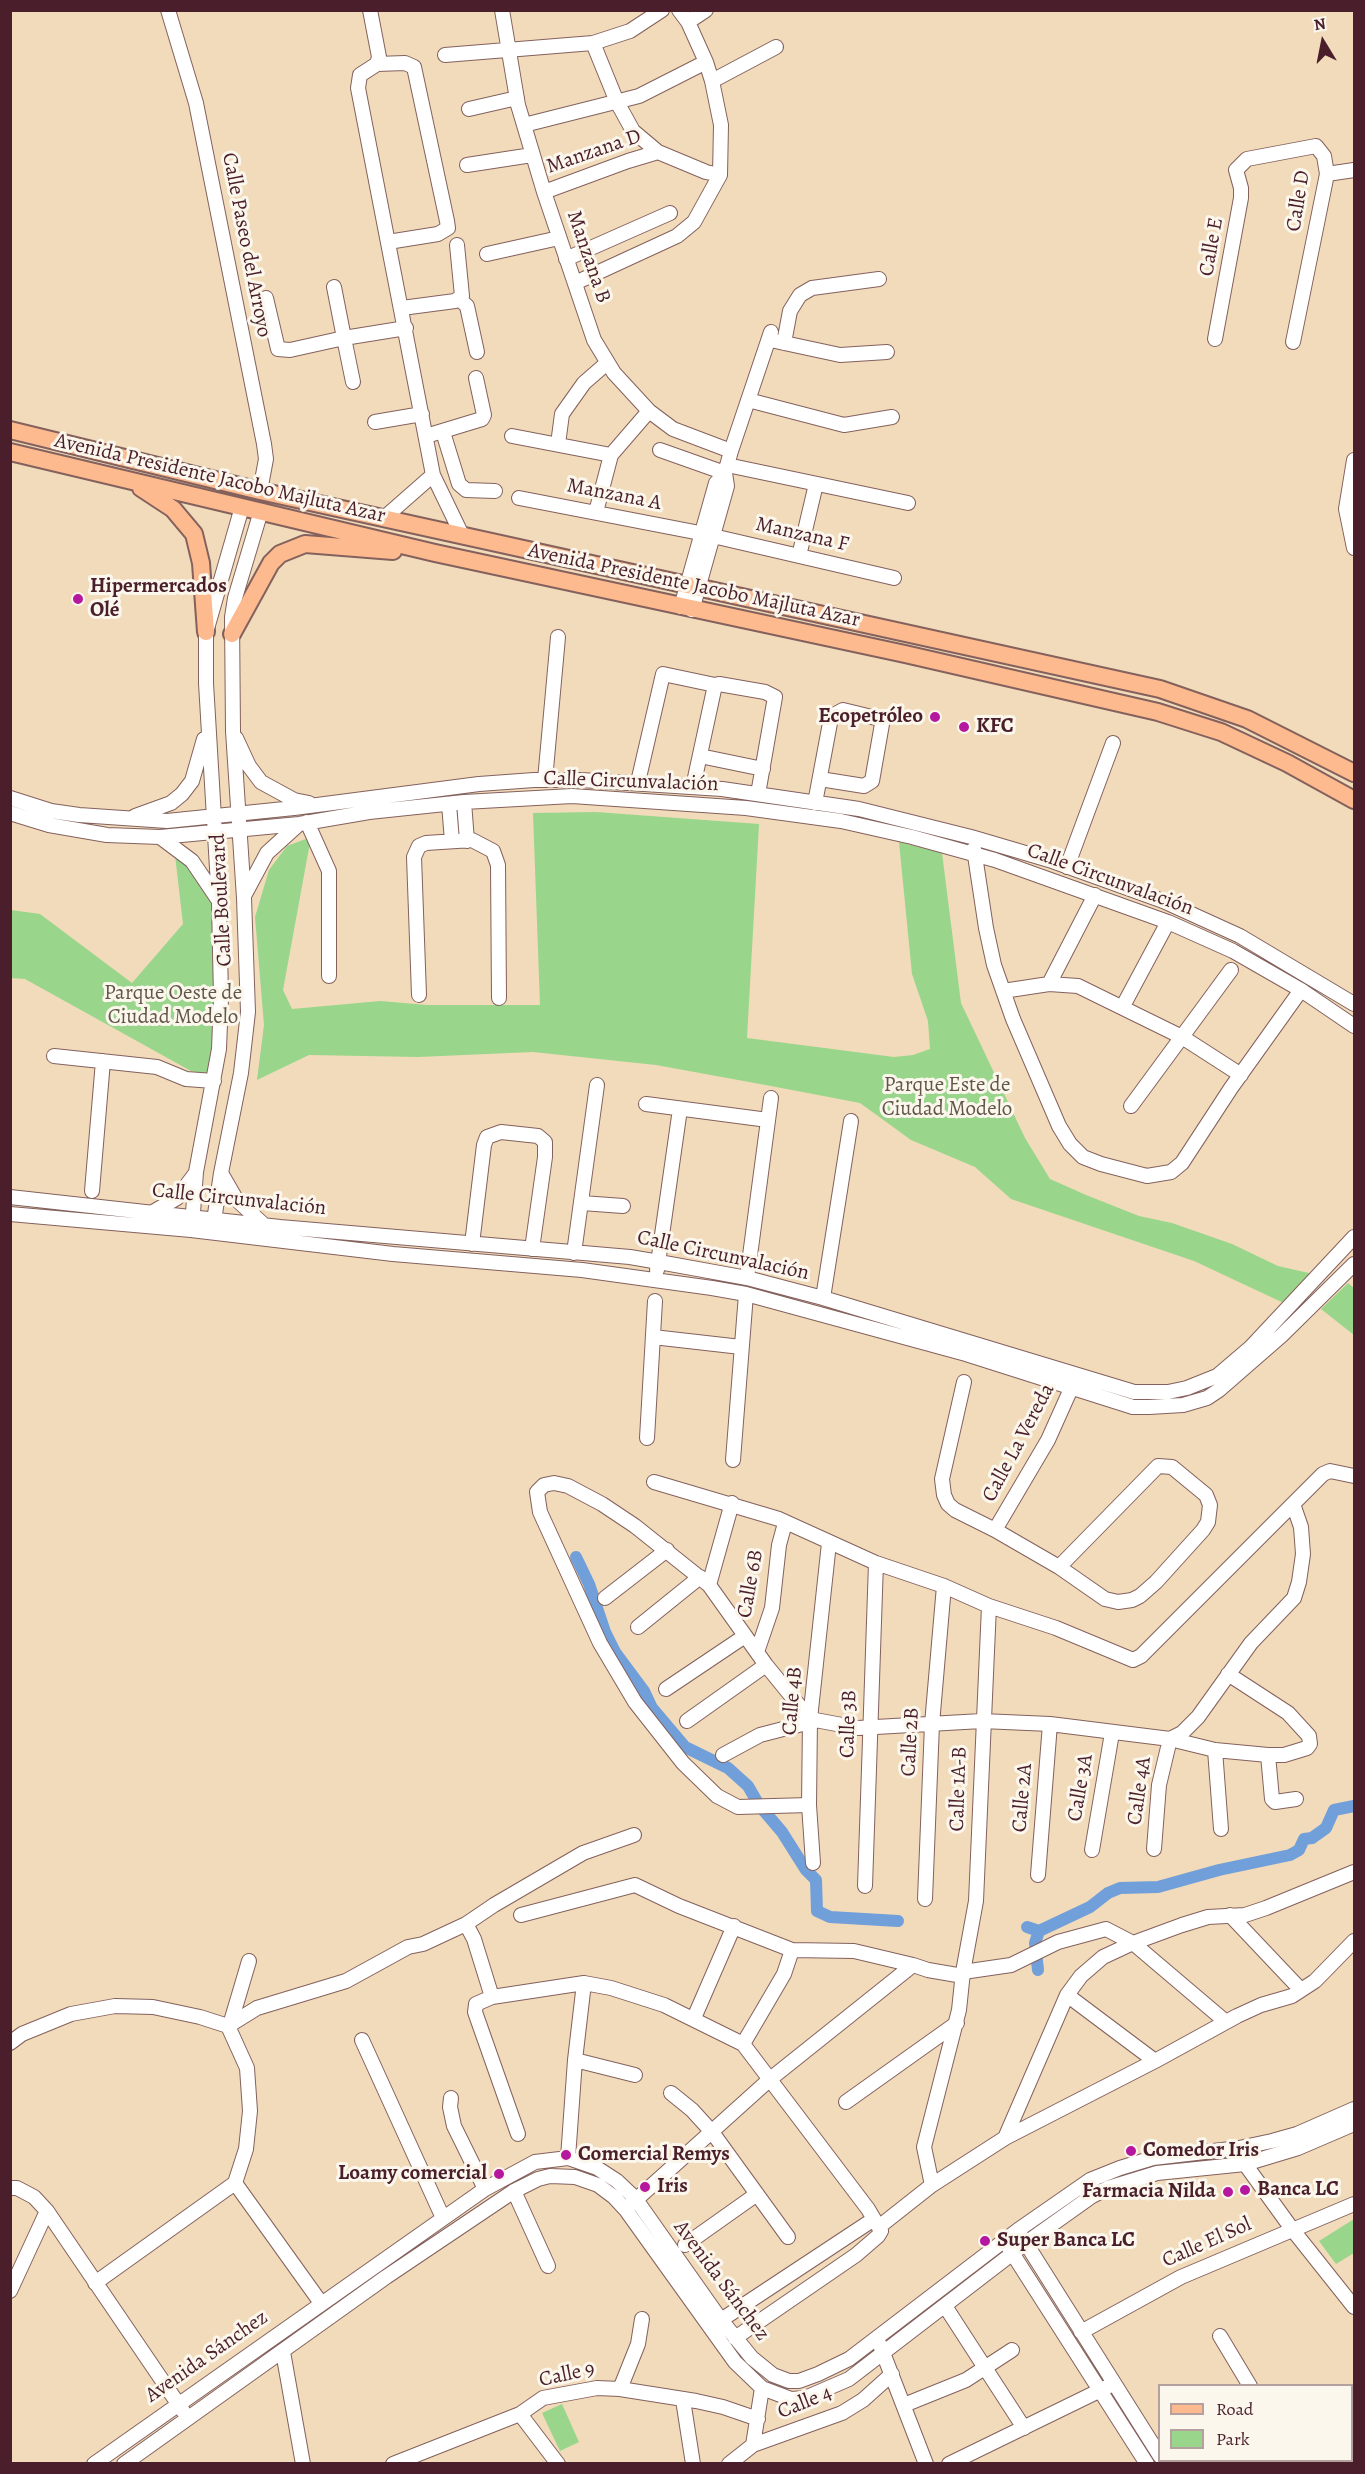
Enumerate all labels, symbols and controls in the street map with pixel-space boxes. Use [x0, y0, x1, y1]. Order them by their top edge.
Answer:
north arrow [1293, 12, 1353, 72]
text: N [1312, 12, 1328, 36]
street label: Manzana D [543, 124, 645, 180]
street label: Calle Paseo del Arroyo [216, 151, 276, 339]
street label: Calle D [1282, 169, 1316, 233]
street label: Manzana B [560, 207, 616, 307]
street label: Calle E [1194, 216, 1230, 278]
street label: Avenida Presidente Jacobo Majluta Azar [52, 429, 388, 529]
street label: Manzana A [564, 473, 664, 517]
street label: Manzana F [753, 512, 851, 558]
street label: Avenida Presidente Jacobo Majluta Azar [526, 538, 862, 634]
place label: Hipermercados Olé [90, 574, 227, 624]
marker: Hipermercados Olé [71, 592, 85, 606]
place label: Ecopetróleo [818, 704, 923, 730]
marker: Ecopetróleo [928, 710, 942, 724]
place label: KFC [976, 714, 1014, 740]
marker: KFC [957, 720, 971, 734]
street label: Calle Circunvalación [543, 766, 719, 798]
street label: Calle Boulevard [206, 833, 238, 967]
street label: Calle Circunvalación [1023, 838, 1197, 922]
park label: Parque Oeste de Ciudad Modelo [104, 981, 242, 1031]
park label: Parque Este de Ciudad Modelo [882, 1073, 1012, 1123]
street label: Calle Circunvalación [151, 1178, 327, 1222]
street label: Calle Circunvalación [635, 1225, 811, 1287]
street label: Calle La Vereda [977, 1380, 1061, 1506]
street label: Calle 6B [733, 1548, 769, 1620]
street label: Calle 4B [777, 1666, 809, 1736]
street label: Calle 3B [835, 1690, 863, 1758]
street label: Calle 2B [897, 1707, 925, 1777]
street label: Calle 1A-B [945, 1746, 973, 1832]
street label: Calle 3A [1063, 1752, 1099, 1824]
street label: Calle 4A [1123, 1755, 1157, 1827]
street label: Calle 2A [1007, 1763, 1039, 1833]
place label: Comedor Iris [1143, 2138, 1259, 2164]
place label: Comercial Remys [578, 2142, 730, 2168]
marker: Comedor Iris [1124, 2144, 1138, 2158]
marker: Comercial Remys [559, 2148, 573, 2162]
place label: Loamy comercial [338, 2161, 487, 2187]
marker: Loamy comercial [492, 2167, 506, 2181]
place label: Iris [657, 2174, 688, 2200]
place label: Banca LC [1257, 2177, 1339, 2203]
place label: Farmacia Nilda [1082, 2179, 1216, 2205]
marker: Iris [638, 2180, 652, 2194]
marker: Banca LC [1238, 2183, 1252, 2197]
marker: Farmacia Nilda [1221, 2185, 1235, 2199]
street label: Calle El Sol [1159, 2212, 1255, 2274]
street label: Avenida Sánchez [668, 2216, 774, 2346]
place label: Super Banca LC [997, 2228, 1135, 2254]
marker: Super Banca LC [978, 2234, 992, 2248]
street label: Avenida Sánchez [141, 2305, 273, 2409]
street label: Calle 9 [537, 2357, 597, 2393]
street label: Calle 4 [774, 2381, 836, 2425]
legend [1158, 2384, 1353, 2462]
text: Road [1216, 2397, 1253, 2421]
text: Park [1216, 2427, 1250, 2451]

